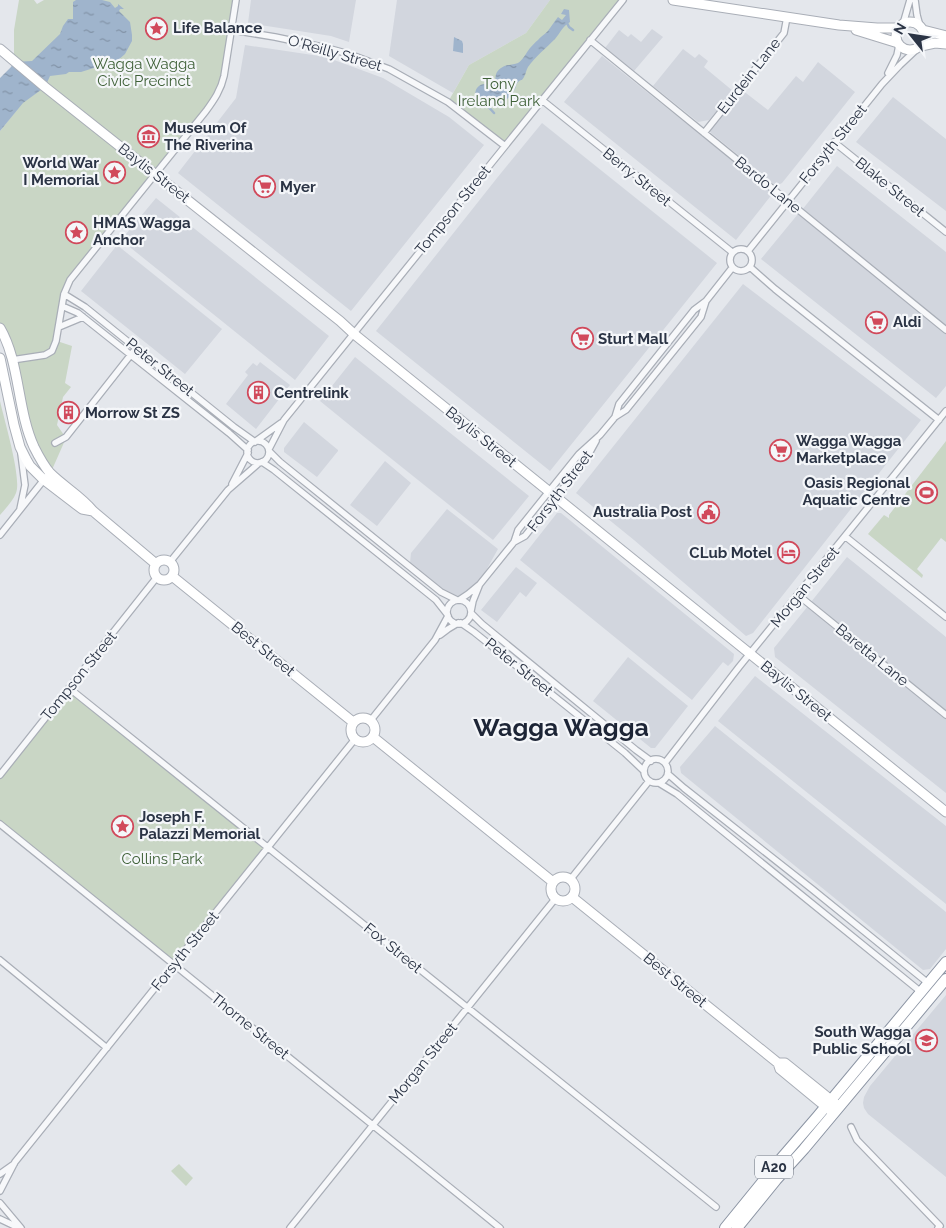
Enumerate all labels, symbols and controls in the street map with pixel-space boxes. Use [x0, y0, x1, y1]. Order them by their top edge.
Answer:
north arrow [886, 10, 936, 60]
place icon: Life Balance [145, 16, 169, 40]
place label: Life Balance [173, 19, 262, 37]
text: N [890, 20, 909, 37]
street label: O'Reilly Street [286, 31, 384, 75]
street label: Eurdein Lane [714, 34, 784, 118]
park label: Wagga Wagga Civic Precinct [93, 55, 195, 90]
park label: Tony Ireland Park [458, 75, 540, 110]
street label: Forsyth Street [796, 101, 870, 187]
place label: Museum Of The Riverina [164, 119, 253, 154]
museum icon: Museum Of The Riverina [136, 125, 160, 149]
street label: Baylis Street [115, 139, 193, 207]
street label: Berry Street [599, 144, 675, 210]
street label: Bardo Lane [731, 153, 805, 217]
place label: World War I Memorial [23, 154, 99, 189]
street label: Blake Street [852, 154, 928, 220]
place icon: World War I Memorial [103, 160, 127, 184]
street label: Tompson Street [411, 162, 495, 258]
supermarket icon: Myer [252, 175, 276, 199]
place label: Myer [280, 178, 316, 196]
place label: HMAS Wagga Anchor [93, 214, 191, 249]
place icon: HMAS Wagga Anchor [65, 220, 89, 244]
supermarket icon: Aldi [865, 310, 889, 334]
place label: Aldi [893, 313, 921, 331]
supermarket icon: Sturt Mall [570, 327, 594, 351]
place label: Sturt Mall [598, 330, 668, 348]
street label: Peter Street [122, 334, 198, 400]
building icon: Centrelink [246, 381, 270, 405]
place label: Centrelink [274, 384, 349, 402]
building icon: Morrow St ZS [57, 401, 81, 425]
street label: Baylis Street [442, 403, 520, 471]
place label: Morrow St ZS [85, 404, 180, 422]
place label: Wagga Wagga Marketplace [796, 432, 902, 467]
supermarket icon: Wagga Wagga Marketplace [768, 438, 792, 462]
street label: Forsyth Street [524, 447, 596, 535]
place label: Oasis Regional Aquatic Centre [802, 474, 910, 509]
sports icon: Oasis Regional Aquatic Centre [914, 480, 938, 504]
public building icon: Australia Post [696, 500, 720, 524]
place label: Australia Post [593, 503, 692, 521]
hotel icon: CLub Motel [776, 541, 800, 565]
street label: Morgan Street [767, 543, 843, 631]
place label: CLub Motel [689, 544, 772, 562]
street label: Best Street [228, 618, 298, 680]
street label: Baretta Lane [832, 620, 912, 690]
street label: Tompson Street [37, 628, 121, 724]
street label: Peter Street [481, 634, 557, 700]
street label: Baylis Street [757, 657, 835, 725]
district label: Wagga Wagga [473, 712, 649, 742]
place label: Joseph F. Palazzi Memorial [139, 808, 261, 843]
place icon: Joseph F. Palazzi Memorial [111, 814, 135, 838]
park label: Collins Park [121, 850, 203, 868]
street label: Forsyth Street [148, 908, 222, 994]
street label: Fox Street [360, 919, 426, 977]
street label: Best Street [640, 949, 710, 1011]
street label: Thorne Street [207, 989, 293, 1063]
street label: Morgan Street [385, 1019, 461, 1107]
place label: South Wagga Public School [813, 1023, 911, 1058]
school or university icon: South Wagga Public School [915, 1029, 939, 1053]
road number: A20 [755, 1156, 793, 1178]

